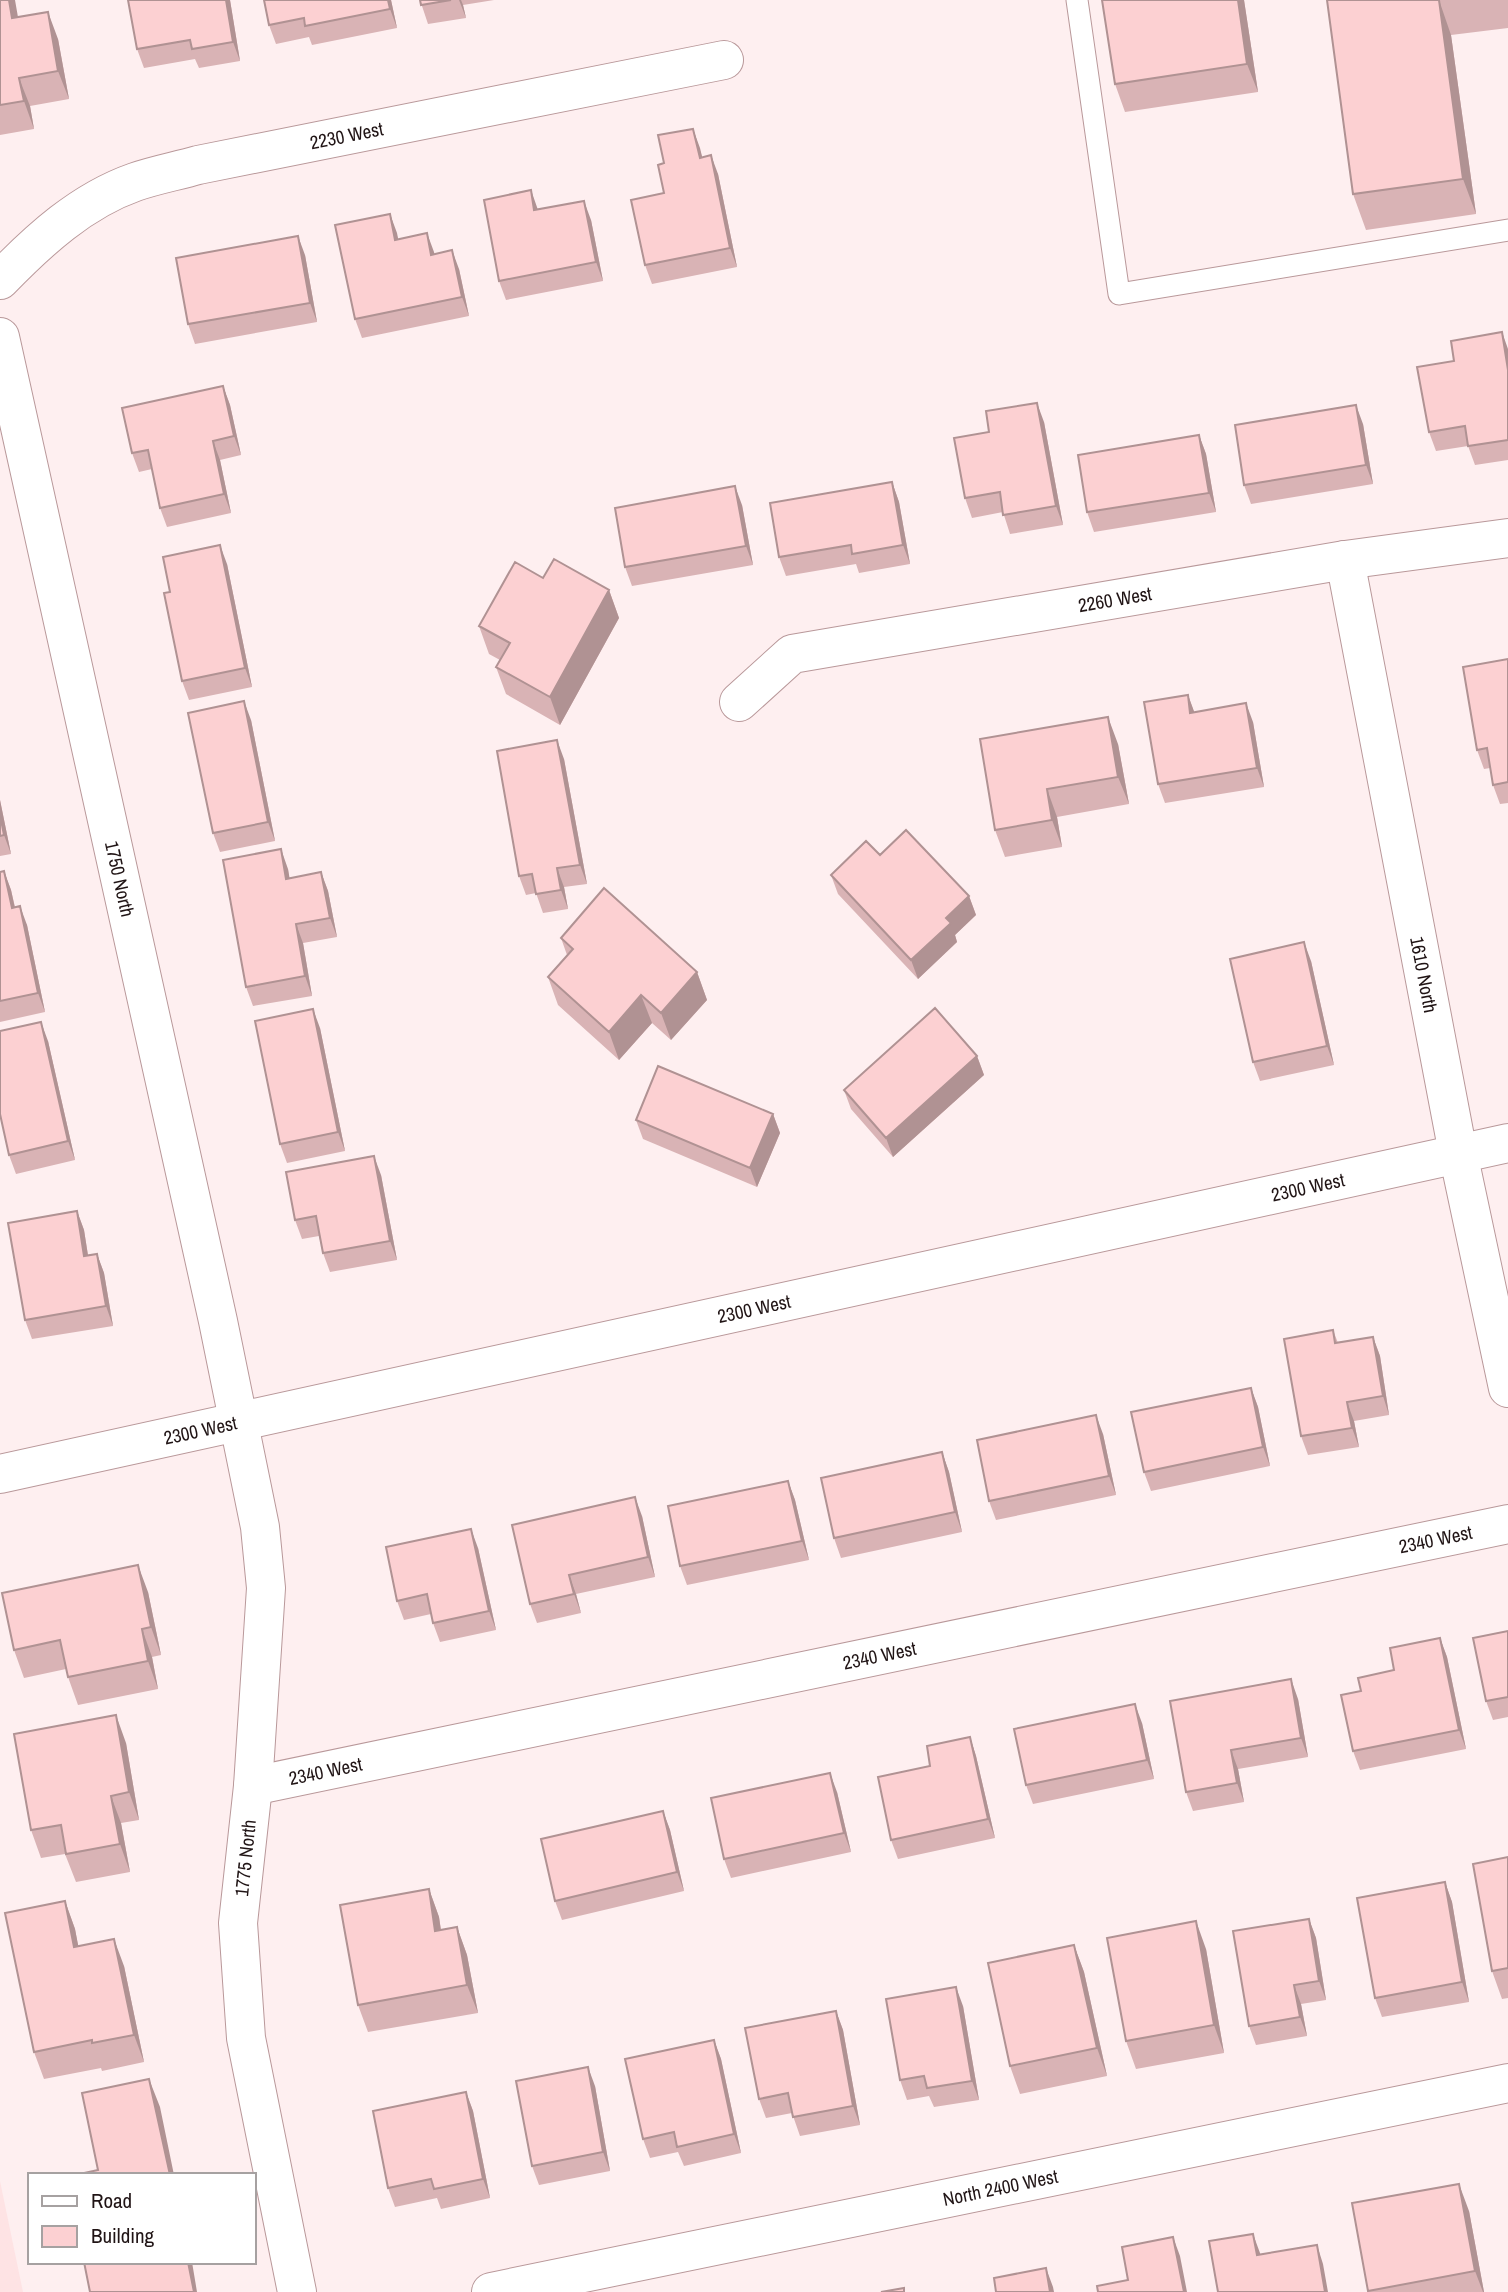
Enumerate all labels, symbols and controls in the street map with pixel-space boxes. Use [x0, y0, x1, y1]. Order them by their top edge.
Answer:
street label: 2230 West [307, 115, 386, 155]
street label: 2260 West [1076, 580, 1154, 618]
street label: 1750 North [99, 838, 141, 919]
street label: 1610 North [1404, 934, 1444, 1015]
street label: 2300 West [1269, 1166, 1348, 1208]
street label: 2300 West [715, 1288, 794, 1329]
street label: 2300 West [161, 1409, 240, 1451]
street label: 2340 West [1396, 1519, 1475, 1559]
street label: 2340 West [840, 1635, 919, 1676]
street label: 2340 West [286, 1750, 365, 1791]
street label: 1775 North [228, 1818, 262, 1898]
street label: North 2400 West [941, 2163, 1061, 2212]
legend [28, 2173, 256, 2264]
text: Road [91, 2186, 132, 2215]
text: Building [91, 2221, 155, 2250]

